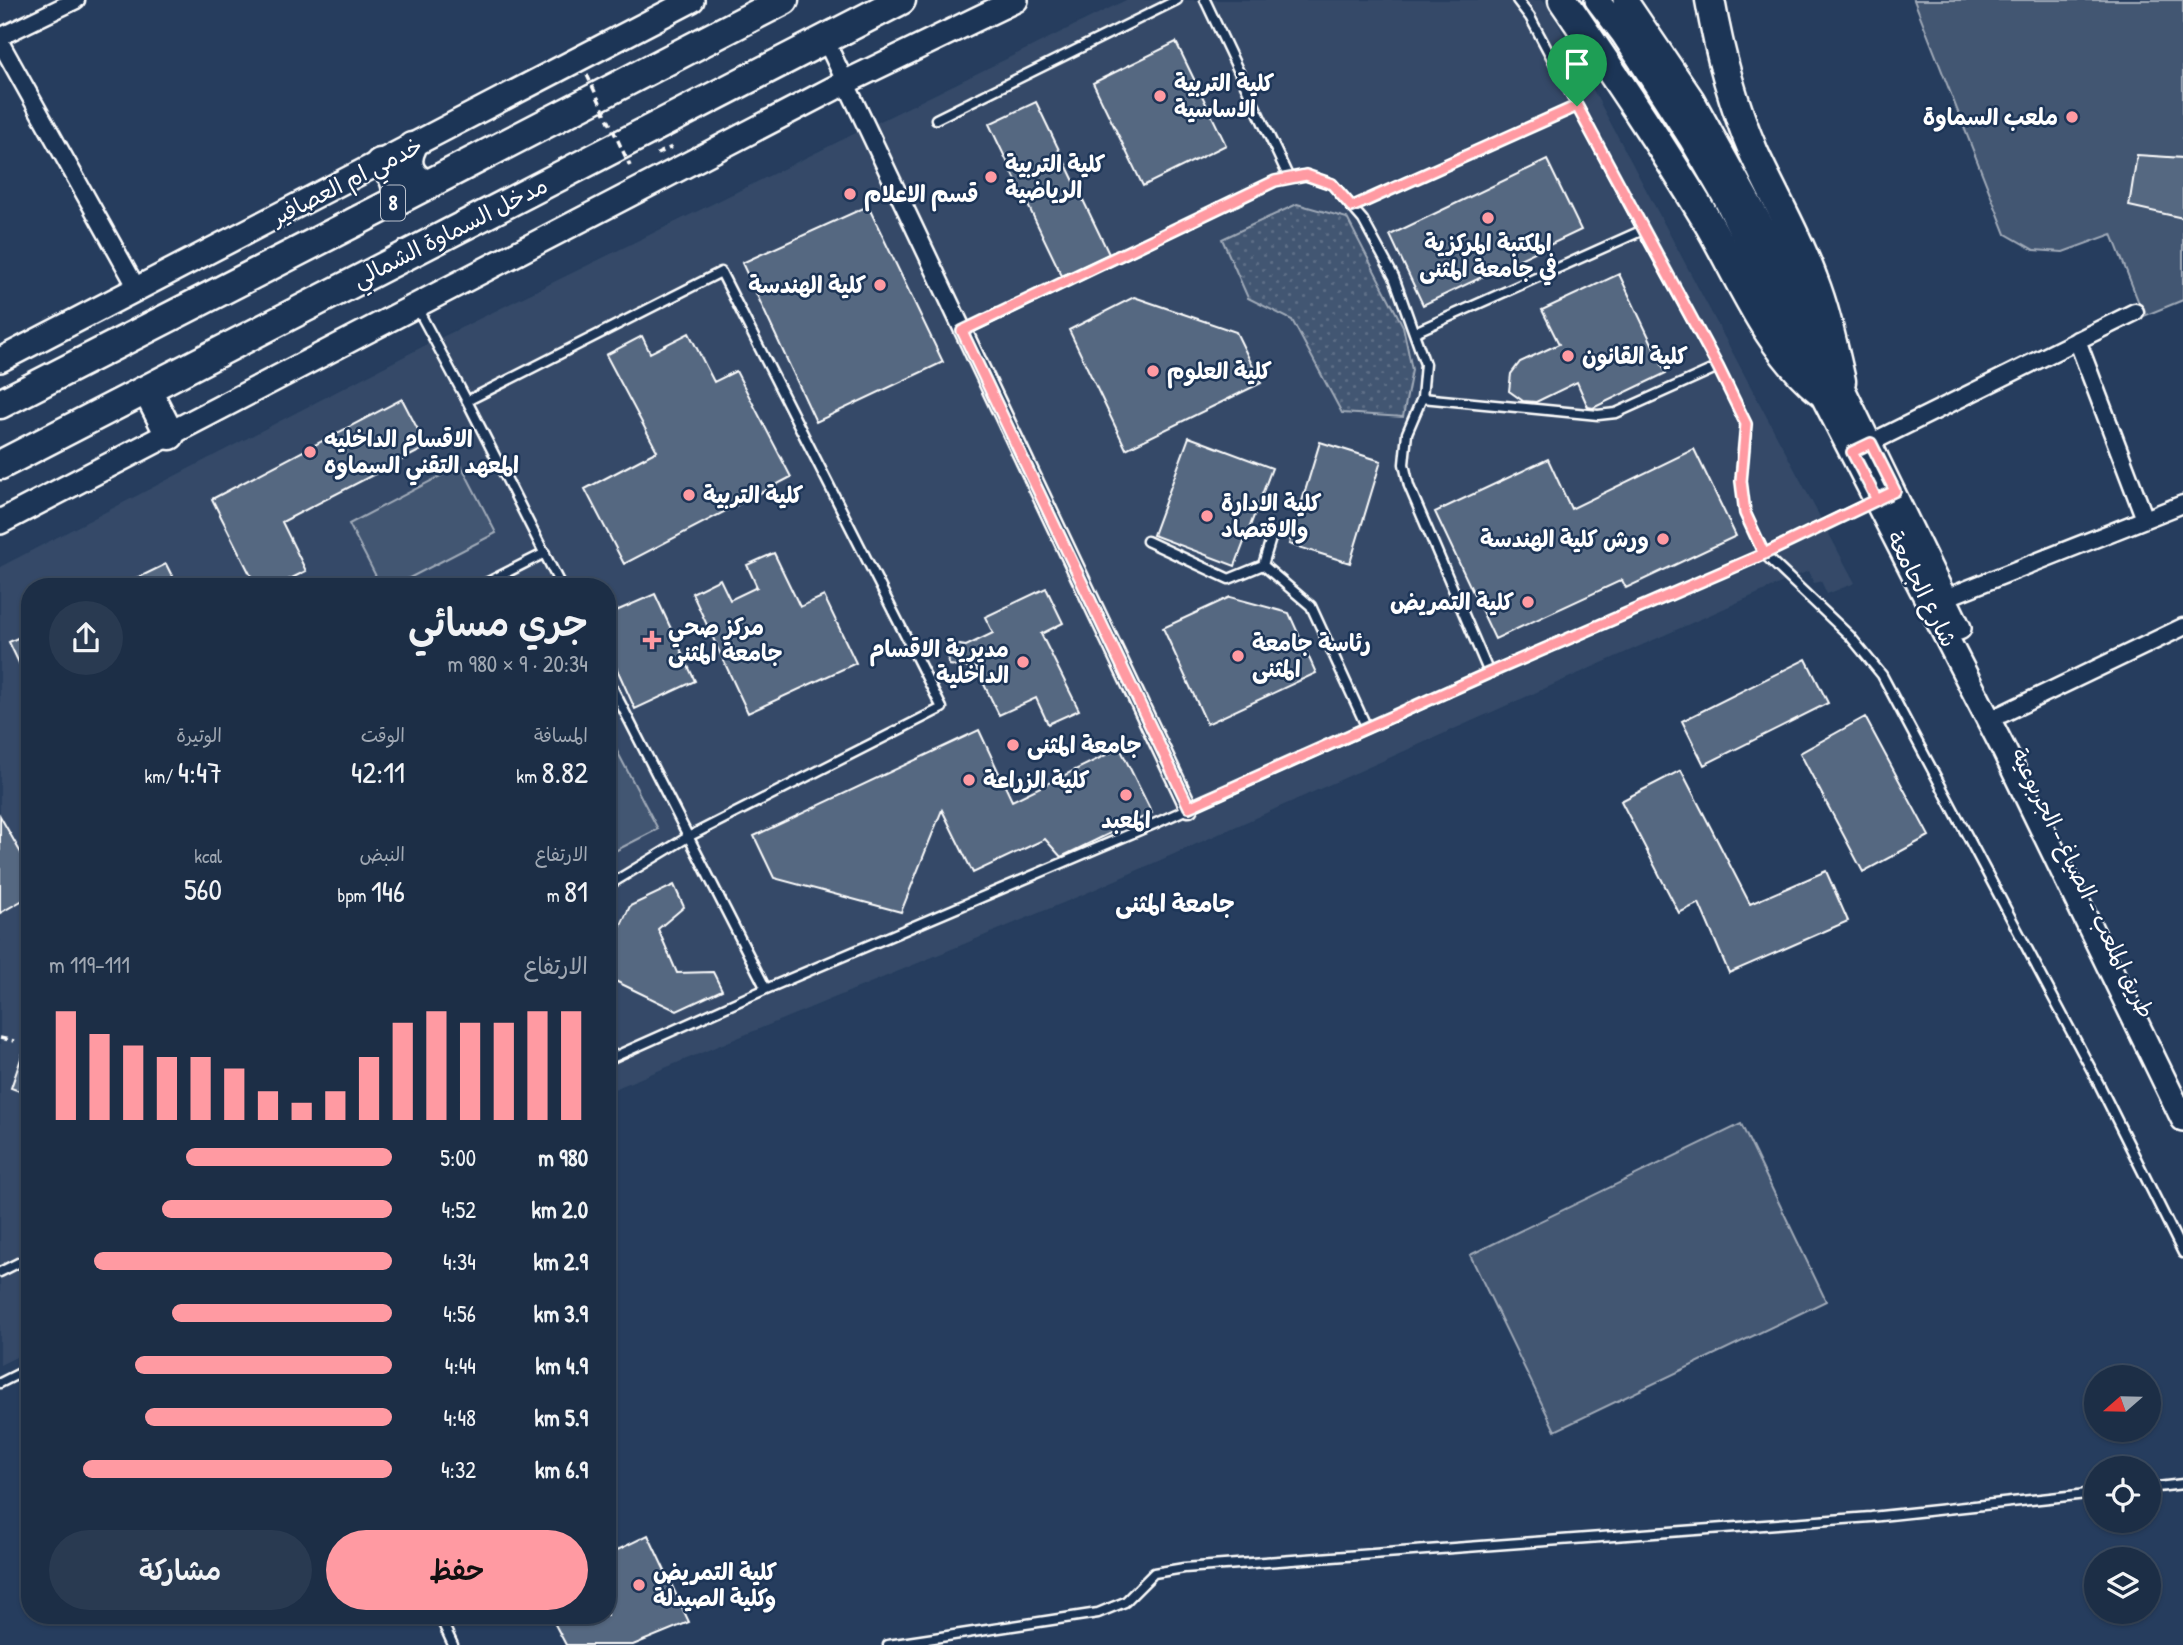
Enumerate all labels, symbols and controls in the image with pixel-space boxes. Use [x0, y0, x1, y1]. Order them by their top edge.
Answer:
pin [1547, 34, 1607, 106]
icon: arrive [1558, 45, 1596, 83]
place label: كلية التربية الاساسية [1174, 67, 1275, 124]
marker: كلية التربية الاساسية [1152, 88, 1168, 104]
place label: ملعب السماوة [1923, 101, 2058, 132]
marker: ملعب السماوة [2064, 109, 2080, 125]
street label: خدمي ام العصافير [264, 129, 430, 238]
place label: كلية التربية الرياضية [1005, 148, 1106, 205]
street label: مدخل السماوة الشمالي [347, 169, 555, 300]
marker: كلية التربية الرياضية [983, 169, 999, 185]
place label: قسم الاعلام [864, 178, 978, 212]
road number: 8 [381, 186, 405, 220]
marker: قسم الاعلام [842, 186, 858, 202]
marker: المكتبة المركزية في جامعة المثنى [1480, 210, 1496, 226]
place label: المكتبة المركزية في جامعة المثنى [1419, 227, 1557, 286]
place label: كلية الهندسة [748, 269, 867, 300]
marker: كلية الهندسة [872, 277, 888, 293]
place label: كلية القانون [1582, 340, 1688, 371]
marker: كلية القانون [1560, 348, 1576, 364]
place label: كلية العلوم [1167, 355, 1273, 389]
marker: كلية العلوم [1145, 363, 1161, 379]
place label: الاقسام الداخليه المعهد التقني السماوه [324, 423, 519, 486]
marker: الاقسام الداخليه المعهد التقني السماوه [302, 444, 318, 460]
place label: كلية التربية [703, 479, 804, 510]
marker: كلية التربية [681, 487, 697, 503]
place label: كلية الادارة والاقتصاد [1221, 487, 1322, 544]
marker: كلية الادارة والاقتصاد [1199, 508, 1215, 524]
place label: ورش كلية الهندسة [1480, 523, 1649, 554]
street label: شارع الجامعة [1879, 525, 1965, 653]
marker: ورش كلية الهندسة [1655, 531, 1671, 547]
place label: كلية التمريض [1390, 586, 1515, 617]
marker: كلية التمريض [1520, 594, 1536, 610]
text: جري مسائي [408, 596, 588, 648]
button: share [49, 601, 123, 675]
place label: مركز صحي جامعة المثنى [668, 611, 783, 668]
place label: رئاسة جامعة المثنى [1252, 627, 1371, 684]
marker: مركز صحي جامعة المثنى [642, 630, 662, 650]
place label: مديرية الاقسام الداخلية [870, 633, 1009, 690]
text: 20:34 · 9 × 980 m [448, 648, 588, 679]
marker: رئاسة جامعة المثنى [1230, 648, 1246, 664]
marker: مديرية الاقسام الداخلية [1015, 654, 1031, 670]
text: الوتيرة [176, 722, 222, 748]
text: الوقت [361, 722, 405, 748]
text: المسافة [534, 722, 588, 748]
place label: جامعة المثنى [1027, 729, 1142, 760]
marker: جامعة المثنى [1005, 737, 1021, 753]
street label: طريق الملعب - الصياغ - الجربوعية [2004, 742, 2162, 1024]
text: 4:47 [178, 752, 222, 792]
text: 42:11 [351, 752, 405, 792]
text: 8.82 [542, 752, 588, 792]
text: /km [144, 763, 178, 789]
text: km [516, 763, 542, 789]
place label: كلية الزراعة [983, 764, 1090, 795]
marker: كلية الزراعة [961, 772, 977, 788]
marker: المعبد [1118, 787, 1134, 803]
place label: المعبد [1101, 804, 1151, 835]
text: النبض [360, 841, 405, 867]
text: الارتفاع [535, 841, 588, 867]
text: kcal [194, 843, 222, 869]
text: 560 [184, 869, 222, 909]
text: 146 [371, 871, 405, 911]
text: 81 [564, 871, 588, 911]
text: bpm [338, 882, 371, 908]
text: m [547, 882, 564, 908]
district label: جامعة المثنى [1115, 887, 1235, 919]
text: 111–119 m [49, 949, 130, 980]
text: الارتفاع [524, 950, 588, 981]
text: 5:00 [440, 1142, 476, 1173]
text: 980 m [538, 1142, 588, 1173]
text: 4:52 [442, 1194, 476, 1225]
text: 2.0 km [532, 1194, 588, 1225]
text: 4:34 [443, 1246, 476, 1277]
text: 2.9 km [533, 1246, 588, 1277]
text: 4:56 [443, 1298, 476, 1329]
text: 3.9 km [534, 1298, 588, 1329]
text: 4:44 [445, 1350, 476, 1381]
text: 4.9 km [536, 1350, 588, 1381]
north arrow [2084, 1365, 2161, 1442]
map controls [2084, 1365, 2161, 1624]
text: 4:48 [443, 1402, 476, 1433]
text: 5.9 km [534, 1402, 588, 1433]
text: 4:32 [441, 1454, 476, 1485]
text: 6.9 km [535, 1454, 588, 1485]
button: locate [2084, 1456, 2161, 1533]
button: مشاركة [49, 1530, 312, 1610]
button: حفظ [326, 1530, 588, 1610]
button: layers [2084, 1547, 2161, 1624]
place label: كلية التمريض وكلية الصيدلة [653, 1556, 778, 1613]
marker: كلية التمريض وكلية الصيدلة [631, 1577, 647, 1593]

